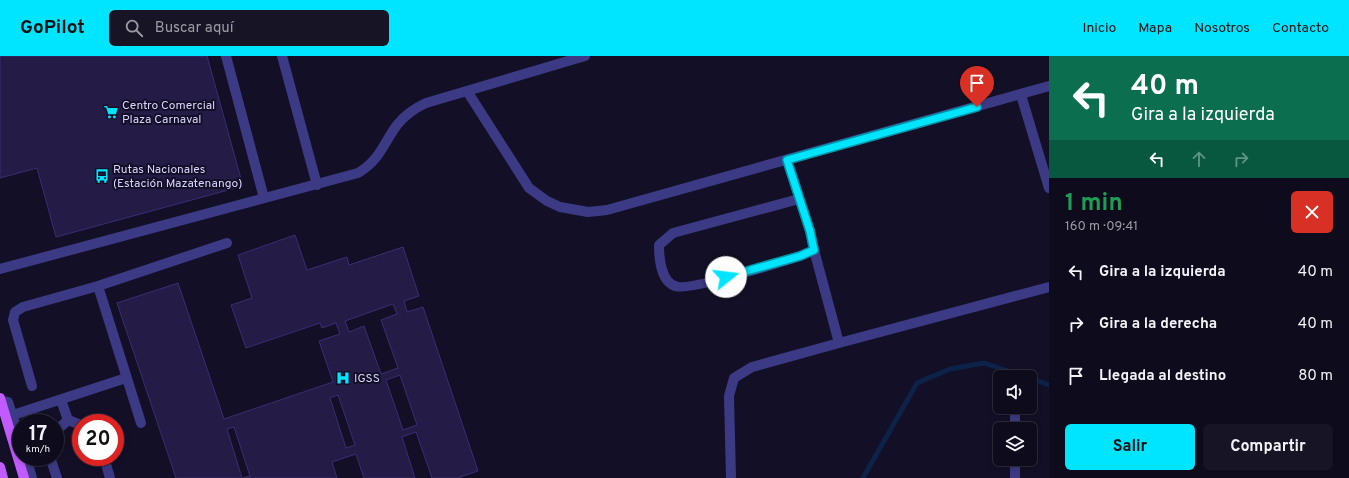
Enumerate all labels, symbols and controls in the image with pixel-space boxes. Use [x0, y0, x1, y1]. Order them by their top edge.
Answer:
search box [109, 10, 389, 46]
text: GoPilot [20, 16, 85, 40]
icon: search [123, 17, 145, 39]
text: Buscar aquí [155, 19, 234, 38]
text: Inicio [1083, 20, 1116, 37]
text: Mapa [1138, 20, 1172, 37]
text: Nosotros [1194, 20, 1250, 37]
text: Contacto [1272, 20, 1329, 37]
pin [960, 66, 994, 107]
text: 40 m [1131, 69, 1199, 105]
icon: arrive [966, 72, 988, 94]
icon: left [1065, 72, 1117, 124]
place label: Centro Comercial Plaza Carnaval [122, 98, 215, 128]
supermarket icon: Centro Comercial Plaza Carnaval [103, 104, 119, 120]
text: Gira a la izquierda [1131, 104, 1275, 127]
icon: left [1146, 148, 1168, 170]
icon: ahead [1188, 148, 1210, 170]
icon: right [1230, 148, 1252, 170]
place label: Rutas Nacionales (Estación Mazatenango) [113, 162, 242, 192]
bus stop icon: Rutas Nacionales (Estación Mazatenango) [94, 168, 110, 184]
text: 1 min [1065, 189, 1123, 219]
button: close [1291, 191, 1333, 233]
text: 160 m · 09:41 [1065, 219, 1138, 235]
position arrow [705, 256, 747, 298]
icon: left [1065, 261, 1087, 283]
text: Gira a la izquierda [1099, 263, 1226, 282]
text: 40 m [1298, 263, 1333, 282]
icon: right [1065, 313, 1087, 335]
text: Gira a la derecha [1099, 315, 1217, 334]
text: 40 m [1298, 315, 1333, 334]
icon: arrive [1065, 365, 1087, 387]
text: Llegada al destino [1099, 367, 1226, 386]
text: 80 m [1298, 367, 1333, 386]
hospital icon: IGSS [335, 370, 351, 386]
map controls [993, 370, 1037, 466]
button: sound [993, 370, 1037, 414]
place label: IGSS [354, 371, 380, 387]
speed limit sign: 20 [72, 414, 124, 466]
text: 17 [29, 422, 47, 448]
button: layers [993, 422, 1037, 466]
button: Salir [1065, 424, 1195, 470]
button: Compartir [1203, 424, 1333, 470]
text: km/h [26, 443, 50, 456]

